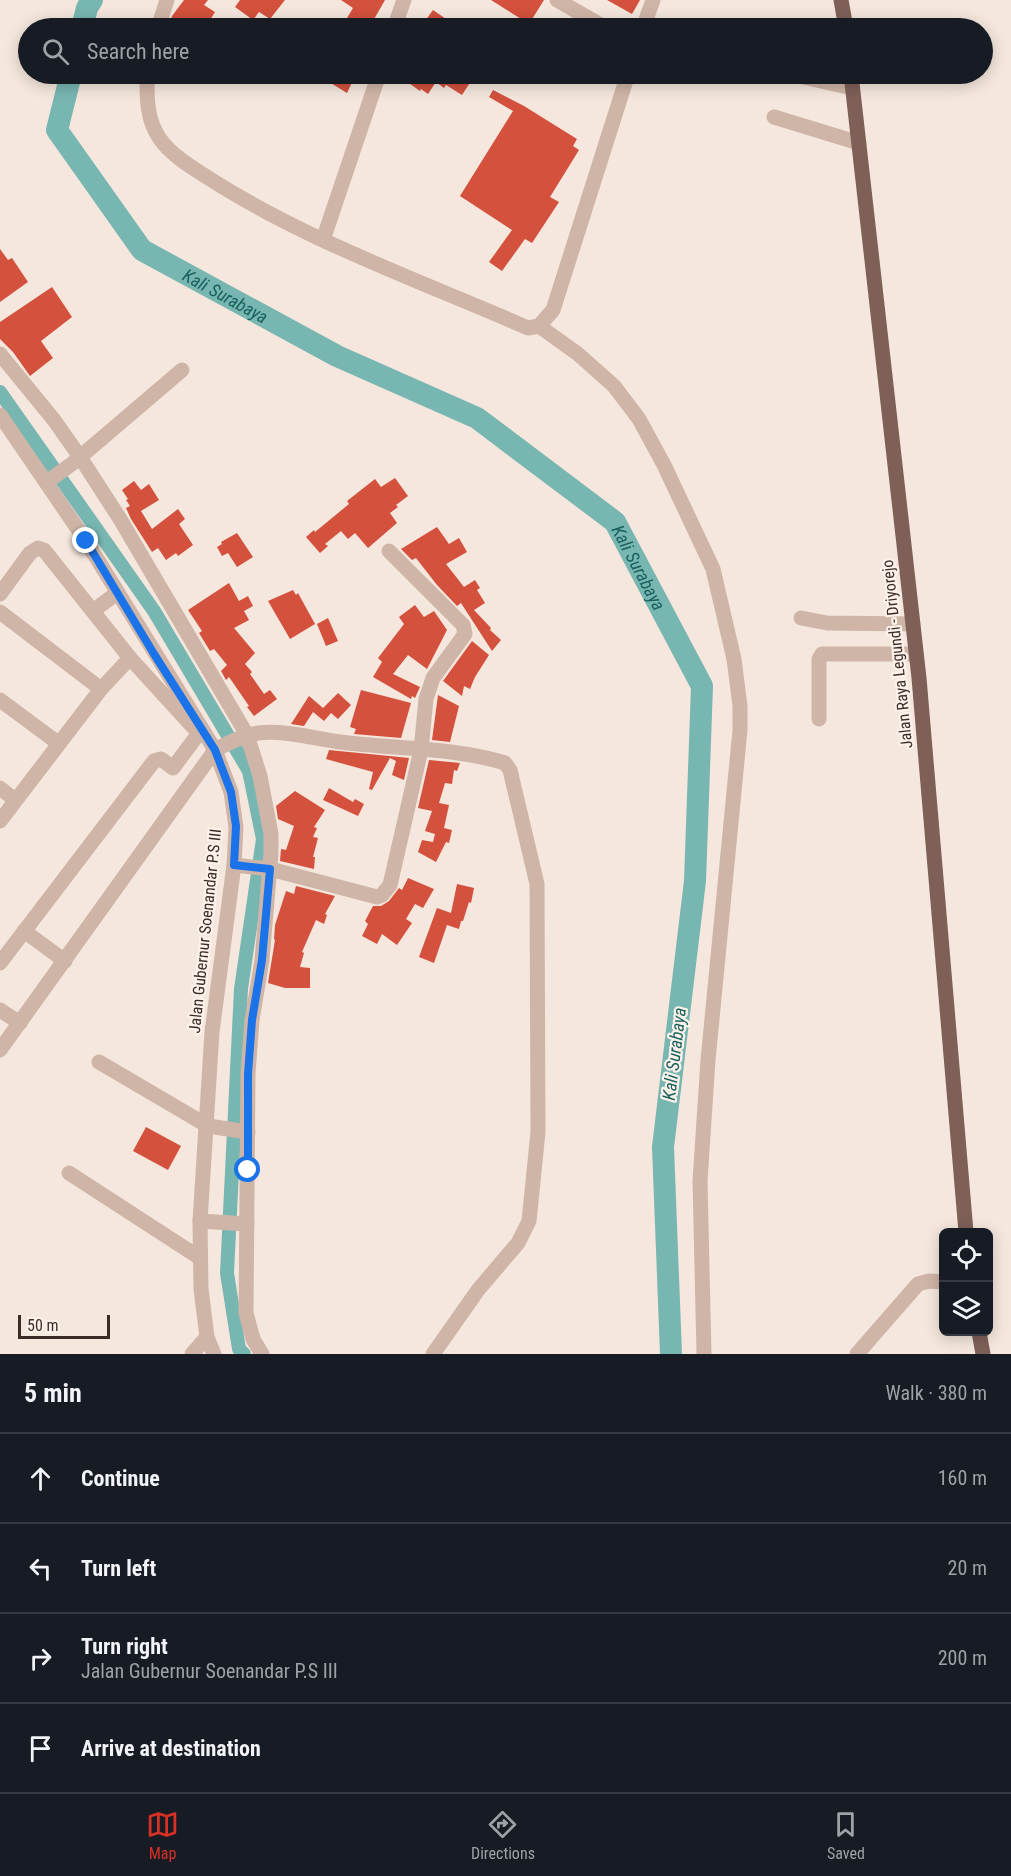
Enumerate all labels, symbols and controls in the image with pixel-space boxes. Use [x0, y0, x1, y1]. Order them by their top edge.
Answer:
search box [18, 18, 993, 84]
icon: search [39, 35, 72, 68]
text: Search here [87, 39, 189, 64]
water label: Kali Surabaya [180, 264, 272, 327]
water label: Kali Surabaya [608, 521, 670, 613]
route end [72, 527, 98, 553]
street label: Jalan Raya Legundi - Driyorejo [878, 559, 916, 749]
street label: Jalan Gubernur Soenandar P.S III [185, 828, 225, 1034]
water label: Kali Surabaya [658, 1006, 690, 1102]
route start [234, 1156, 260, 1182]
map controls [939, 1228, 993, 1336]
button: locate [939, 1228, 993, 1282]
button: layers [939, 1282, 993, 1336]
scale bar [18, 1312, 110, 1340]
text: 50 m [27, 1316, 59, 1335]
text: 5 min [24, 1378, 82, 1408]
text: Walk · 380 m [886, 1381, 987, 1405]
icon: ahead [24, 1462, 57, 1495]
text: Continue [81, 1466, 160, 1491]
text: 160 m [938, 1466, 987, 1490]
icon: left [24, 1552, 57, 1585]
text: Turn left [81, 1556, 156, 1581]
text: 20 m [948, 1556, 987, 1580]
text: Turn right [81, 1634, 168, 1659]
icon: right [24, 1642, 57, 1675]
text: 200 m [938, 1646, 987, 1670]
text: Jalan Gubernur Soenandar P.S III [81, 1659, 338, 1683]
icon: arrive [24, 1732, 57, 1765]
text: Arrive at destination [81, 1736, 261, 1761]
tab: Map [146, 1808, 179, 1863]
tab: Directions [471, 1808, 535, 1863]
tab: Saved [827, 1808, 865, 1863]

